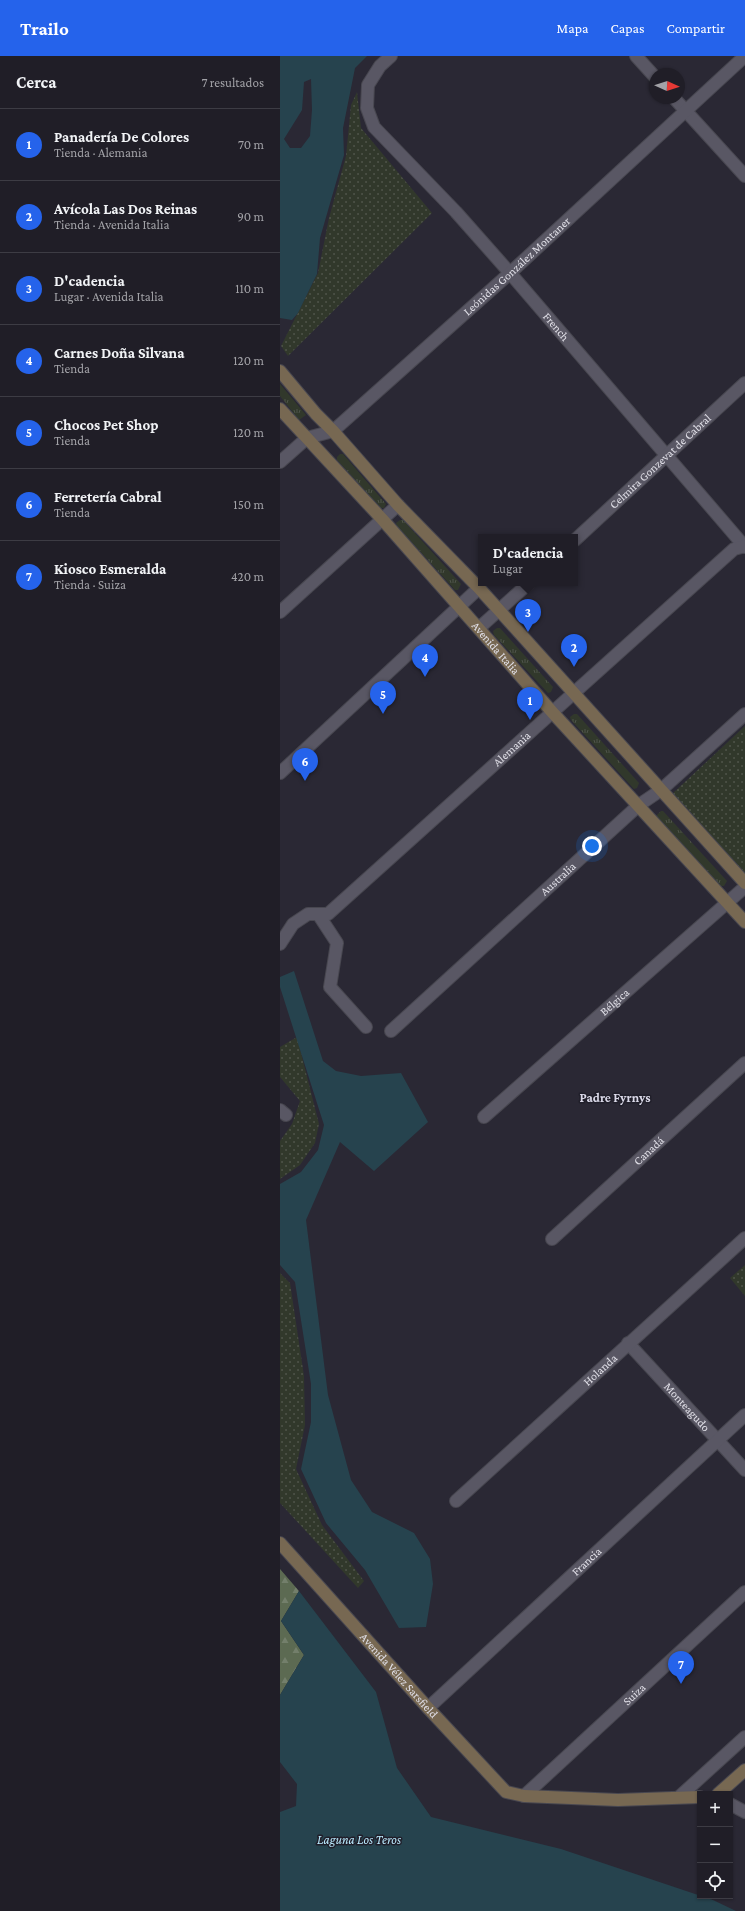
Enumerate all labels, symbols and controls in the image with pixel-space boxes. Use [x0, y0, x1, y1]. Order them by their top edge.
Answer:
text: Trailo [20, 18, 69, 39]
text: Mapa [557, 20, 589, 36]
text: Capas [611, 20, 645, 36]
text: Compartir [667, 20, 725, 36]
north arrow [649, 68, 685, 104]
text: Cerca [16, 73, 56, 92]
text: 7 resultados [201, 75, 264, 90]
text: Panadería De Colores [54, 129, 189, 145]
text: 1 [27, 137, 31, 152]
text: 70 m [238, 137, 264, 152]
text: Tienda · Alemania [54, 145, 147, 160]
text: Avícola Las Dos Reinas [54, 201, 197, 217]
text: 2 [26, 209, 32, 224]
text: 90 m [237, 209, 264, 224]
street label: Leónidas González Montaner [460, 213, 574, 318]
text: Tienda · Avenida Italia [54, 217, 169, 232]
text: D'cadencia [54, 273, 125, 289]
text: 3 [26, 281, 32, 296]
text: 110 m [235, 281, 264, 296]
text: Lugar · Avenida Italia [54, 289, 164, 304]
street label: French [540, 310, 573, 344]
text: Carnes Doña Silvana [54, 345, 184, 361]
text: 4 [25, 353, 33, 368]
text: 120 m [233, 353, 264, 368]
text: Tienda [54, 361, 90, 376]
street label: Celmira Gonzevat de Cabral [607, 411, 714, 512]
text: Chocos Pet Shop [54, 417, 158, 433]
text: 5 [26, 425, 32, 440]
text: 120 m [233, 425, 264, 440]
text: Tienda [54, 433, 90, 448]
text: Ferretería Cabral [54, 489, 162, 505]
text: 6 [25, 497, 33, 512]
text: 150 m [233, 497, 264, 512]
text: Tienda [54, 505, 90, 520]
popup [478, 534, 578, 586]
text: D'cadencia [493, 545, 563, 561]
text: Kiosco Esmeralda [54, 561, 166, 577]
text: Lugar [493, 561, 523, 576]
text: 7 [26, 569, 32, 584]
text: 420 m [231, 569, 264, 584]
text: Tienda · Suiza [54, 577, 126, 592]
pin: 3 [515, 599, 541, 632]
street label: Avenida Italia [469, 619, 523, 678]
pin: 2 [561, 634, 587, 667]
pin: 4 [412, 644, 438, 677]
pin: 5 [370, 681, 396, 714]
pin: 1 [517, 687, 543, 720]
street label: Alemania [490, 728, 534, 769]
pin: 6 [292, 748, 318, 781]
your location [582, 836, 602, 856]
street label: Australia [537, 859, 579, 899]
street label: Bélgica [597, 985, 632, 1019]
district label: Padre Fyrnys [579, 1090, 651, 1105]
street label: Canadá [631, 1133, 667, 1168]
street label: Holanda [580, 1351, 620, 1389]
street label: Monteagudo [661, 1380, 713, 1434]
street label: Francia [569, 1544, 605, 1579]
street label: Avenida Vélez Sarsfield [357, 1630, 441, 1721]
pin: 7 [668, 1651, 694, 1684]
street label: Suiza [620, 1680, 649, 1708]
map controls [697, 1791, 733, 1899]
button: + [697, 1791, 733, 1827]
button: − [697, 1827, 733, 1863]
water label: Laguna Los Teros [317, 1832, 401, 1847]
button: locate [697, 1863, 733, 1899]

